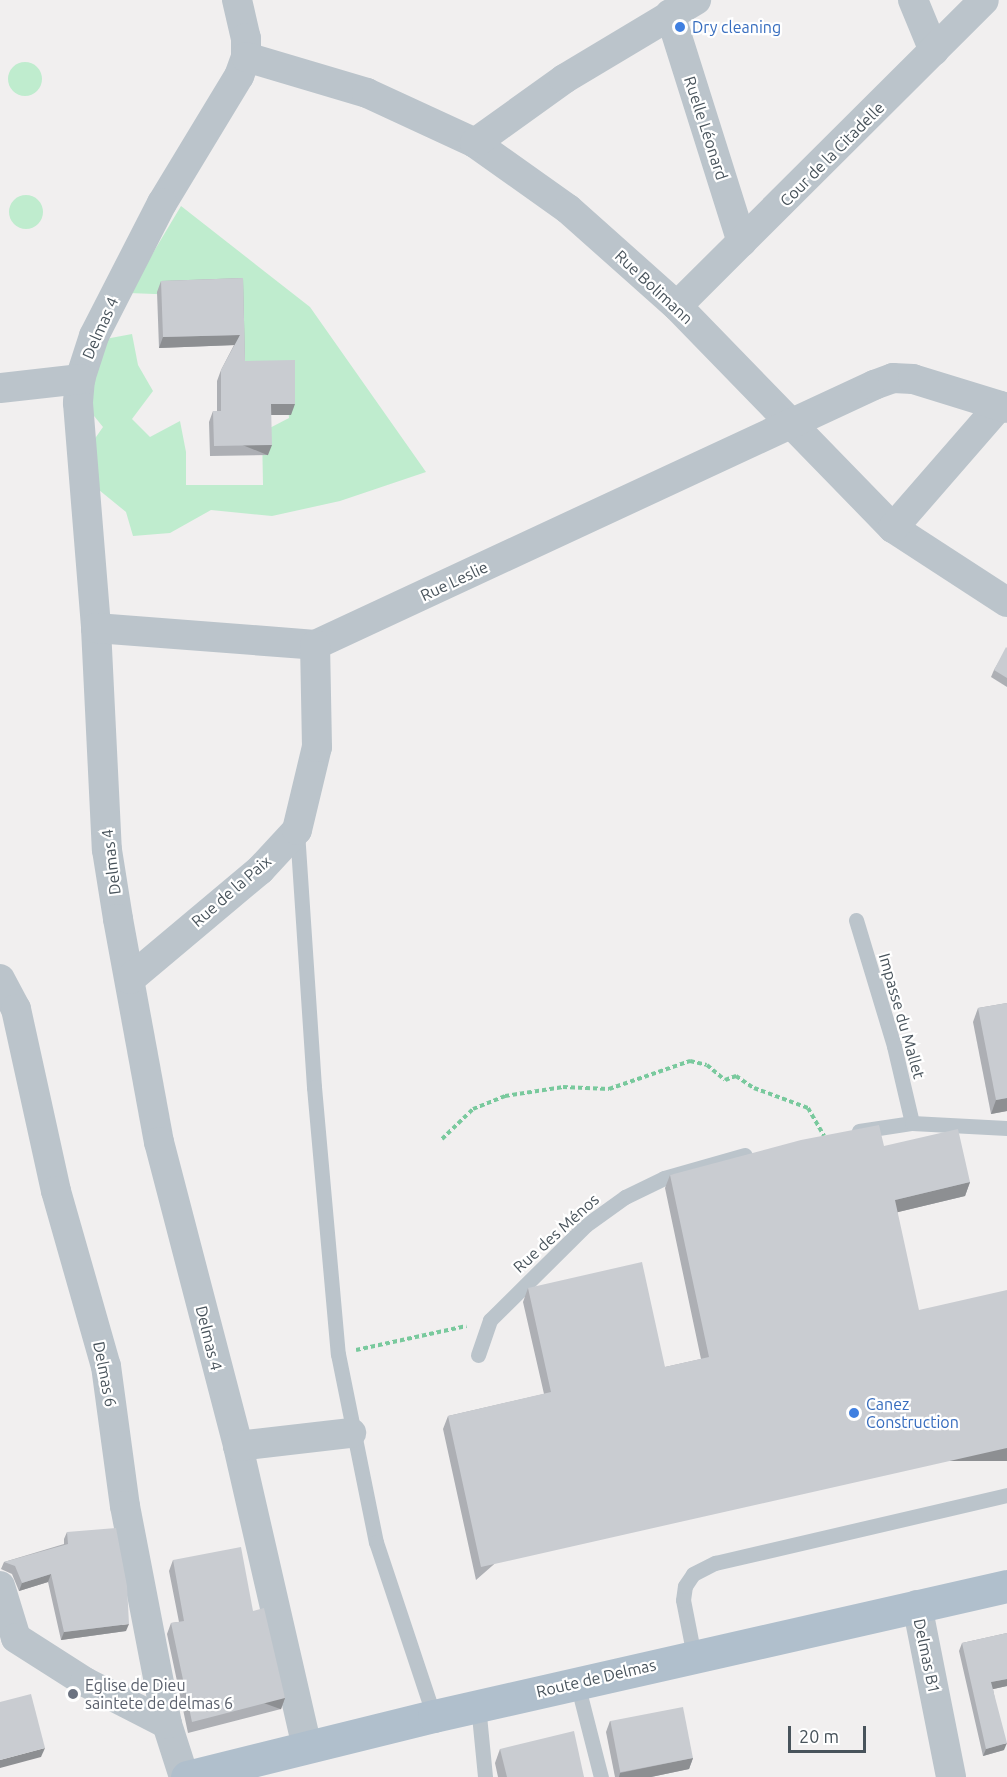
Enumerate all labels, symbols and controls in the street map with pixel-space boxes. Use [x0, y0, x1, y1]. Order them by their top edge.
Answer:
place label: Dry cleaning [692, 17, 781, 37]
marker: Dry cleaning [673, 20, 687, 34]
street label: Ruelle Léonard [680, 74, 732, 182]
street label: Cour de la Citadelle [776, 98, 888, 210]
street label: Rue Bolimann [611, 246, 697, 328]
street label: Delmas 4 [78, 294, 122, 362]
street label: Rue Leslie [417, 557, 491, 605]
street label: Delmas 4 [97, 828, 125, 896]
street label: Rue de la Paix [187, 851, 275, 931]
street label: Impasse du Mallet [875, 951, 929, 1081]
street label: Rue des Ménos [509, 1190, 603, 1276]
street label: Delmas 4 [192, 1304, 226, 1372]
street label: Delmas 6 [89, 1340, 121, 1408]
place label: Canez Construction [866, 1394, 959, 1432]
marker: Canez Construction [847, 1406, 861, 1420]
street label: Delmas B1 [910, 1617, 944, 1695]
street label: Route de Delmas [534, 1655, 658, 1701]
place label: Eglise de Dieu saintete de delmas 6 [85, 1675, 233, 1713]
marker: Eglise de Dieu saintete de delmas 6 [66, 1687, 80, 1701]
scale bar [791, 1714, 869, 1752]
text: 20 m [799, 1726, 839, 1746]

